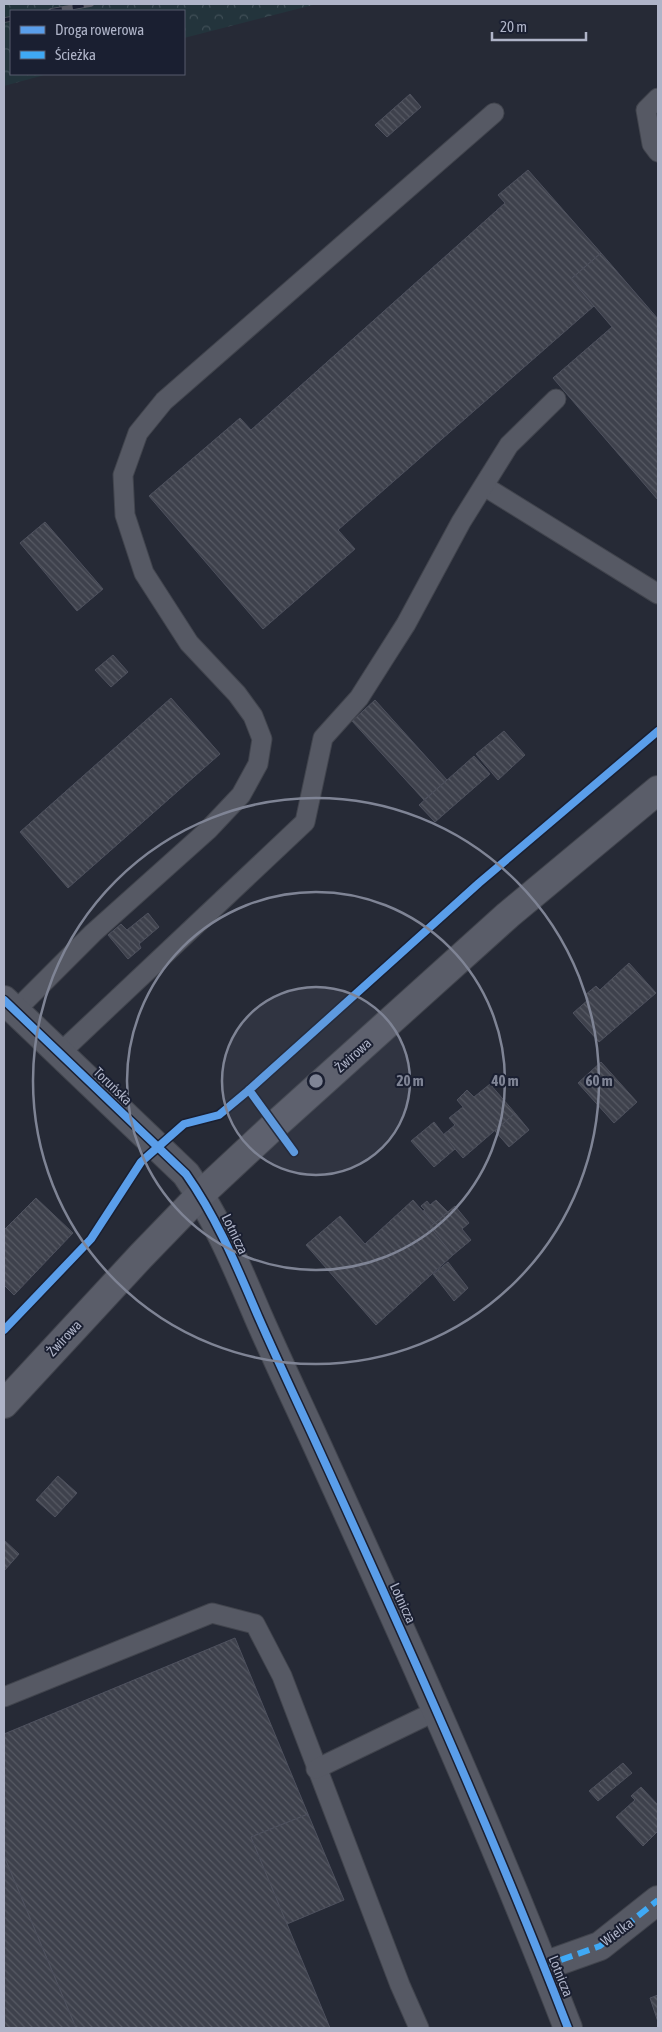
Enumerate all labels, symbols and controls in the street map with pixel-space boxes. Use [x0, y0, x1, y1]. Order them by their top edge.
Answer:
legend [10, 10, 185, 75]
scale bar [492, 10, 586, 42]
text: 20 m [500, 18, 527, 35]
text: Droga rowerowa [55, 21, 144, 38]
text: Ścieżka [55, 46, 96, 63]
street label: Żwirowa [332, 1035, 374, 1075]
street label: Toruńska [90, 1064, 136, 1108]
centre of rings [307, 1072, 325, 1090]
text: 20 m [397, 1072, 424, 1089]
text: 40 m [491, 1072, 519, 1089]
text: 60 m [586, 1072, 613, 1089]
street label: Lotnicza [218, 1211, 252, 1257]
street label: Żwirowa [43, 1317, 85, 1359]
street label: Lotnicza [387, 1580, 419, 1626]
street label: Wielka [598, 1915, 636, 1949]
street label: Lotnicza [546, 1953, 576, 1999]

